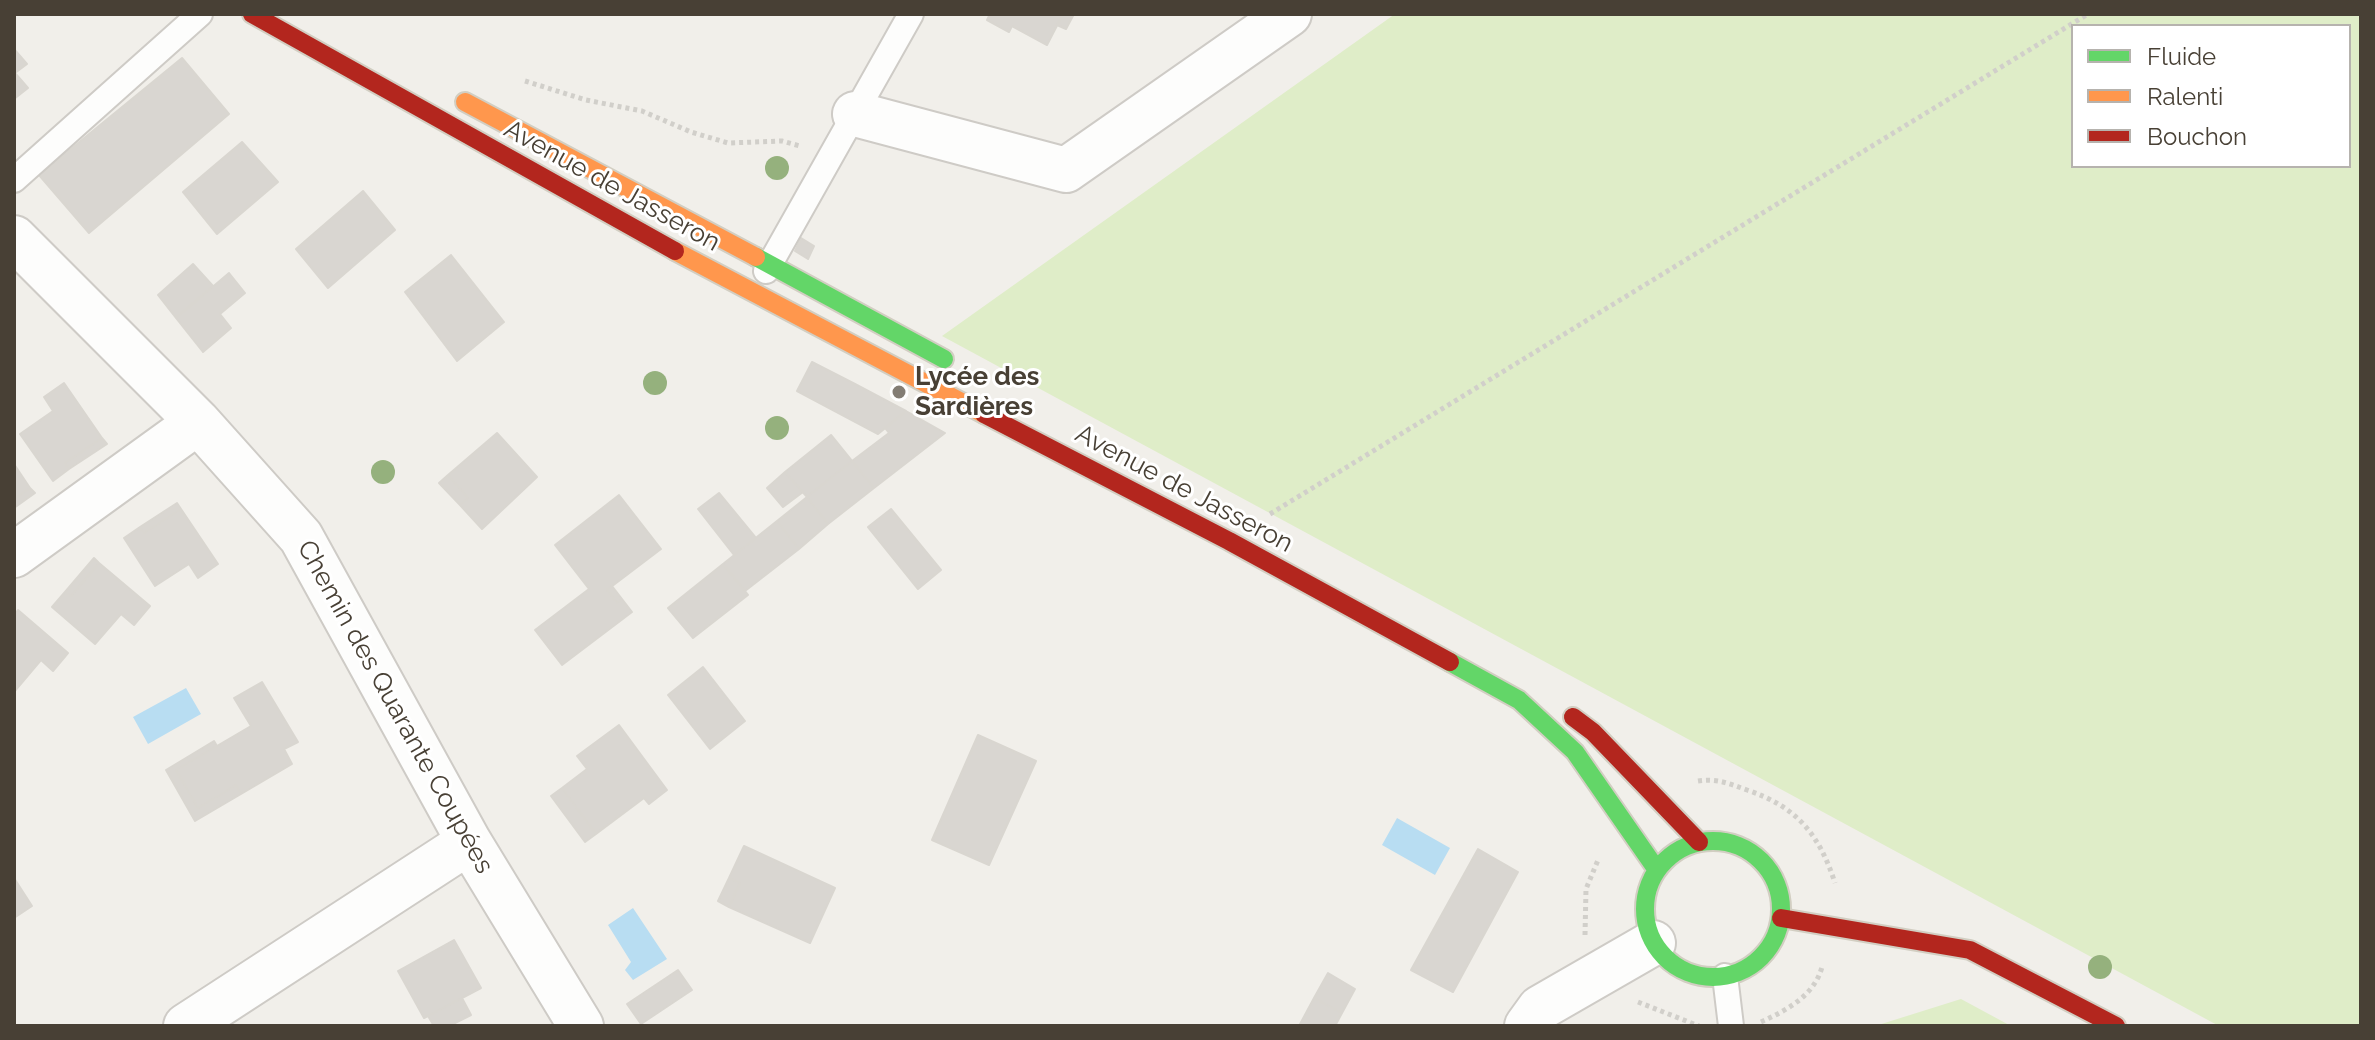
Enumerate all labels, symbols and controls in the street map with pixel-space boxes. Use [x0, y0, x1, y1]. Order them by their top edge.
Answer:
legend [2071, 24, 2351, 168]
text: Fluide [2147, 42, 2216, 71]
text: Ralenti [2147, 82, 2223, 111]
street label: Avenue de Jasseron [499, 114, 725, 258]
text: Bouchon [2147, 122, 2247, 151]
place label: Lycée des Sardières [915, 361, 1039, 422]
marker: Lycée des Sardières [890, 383, 908, 401]
street label: Avenue de Jasseron [1070, 418, 1298, 560]
street label: Chemin des Quarante Coupées [290, 535, 500, 879]

